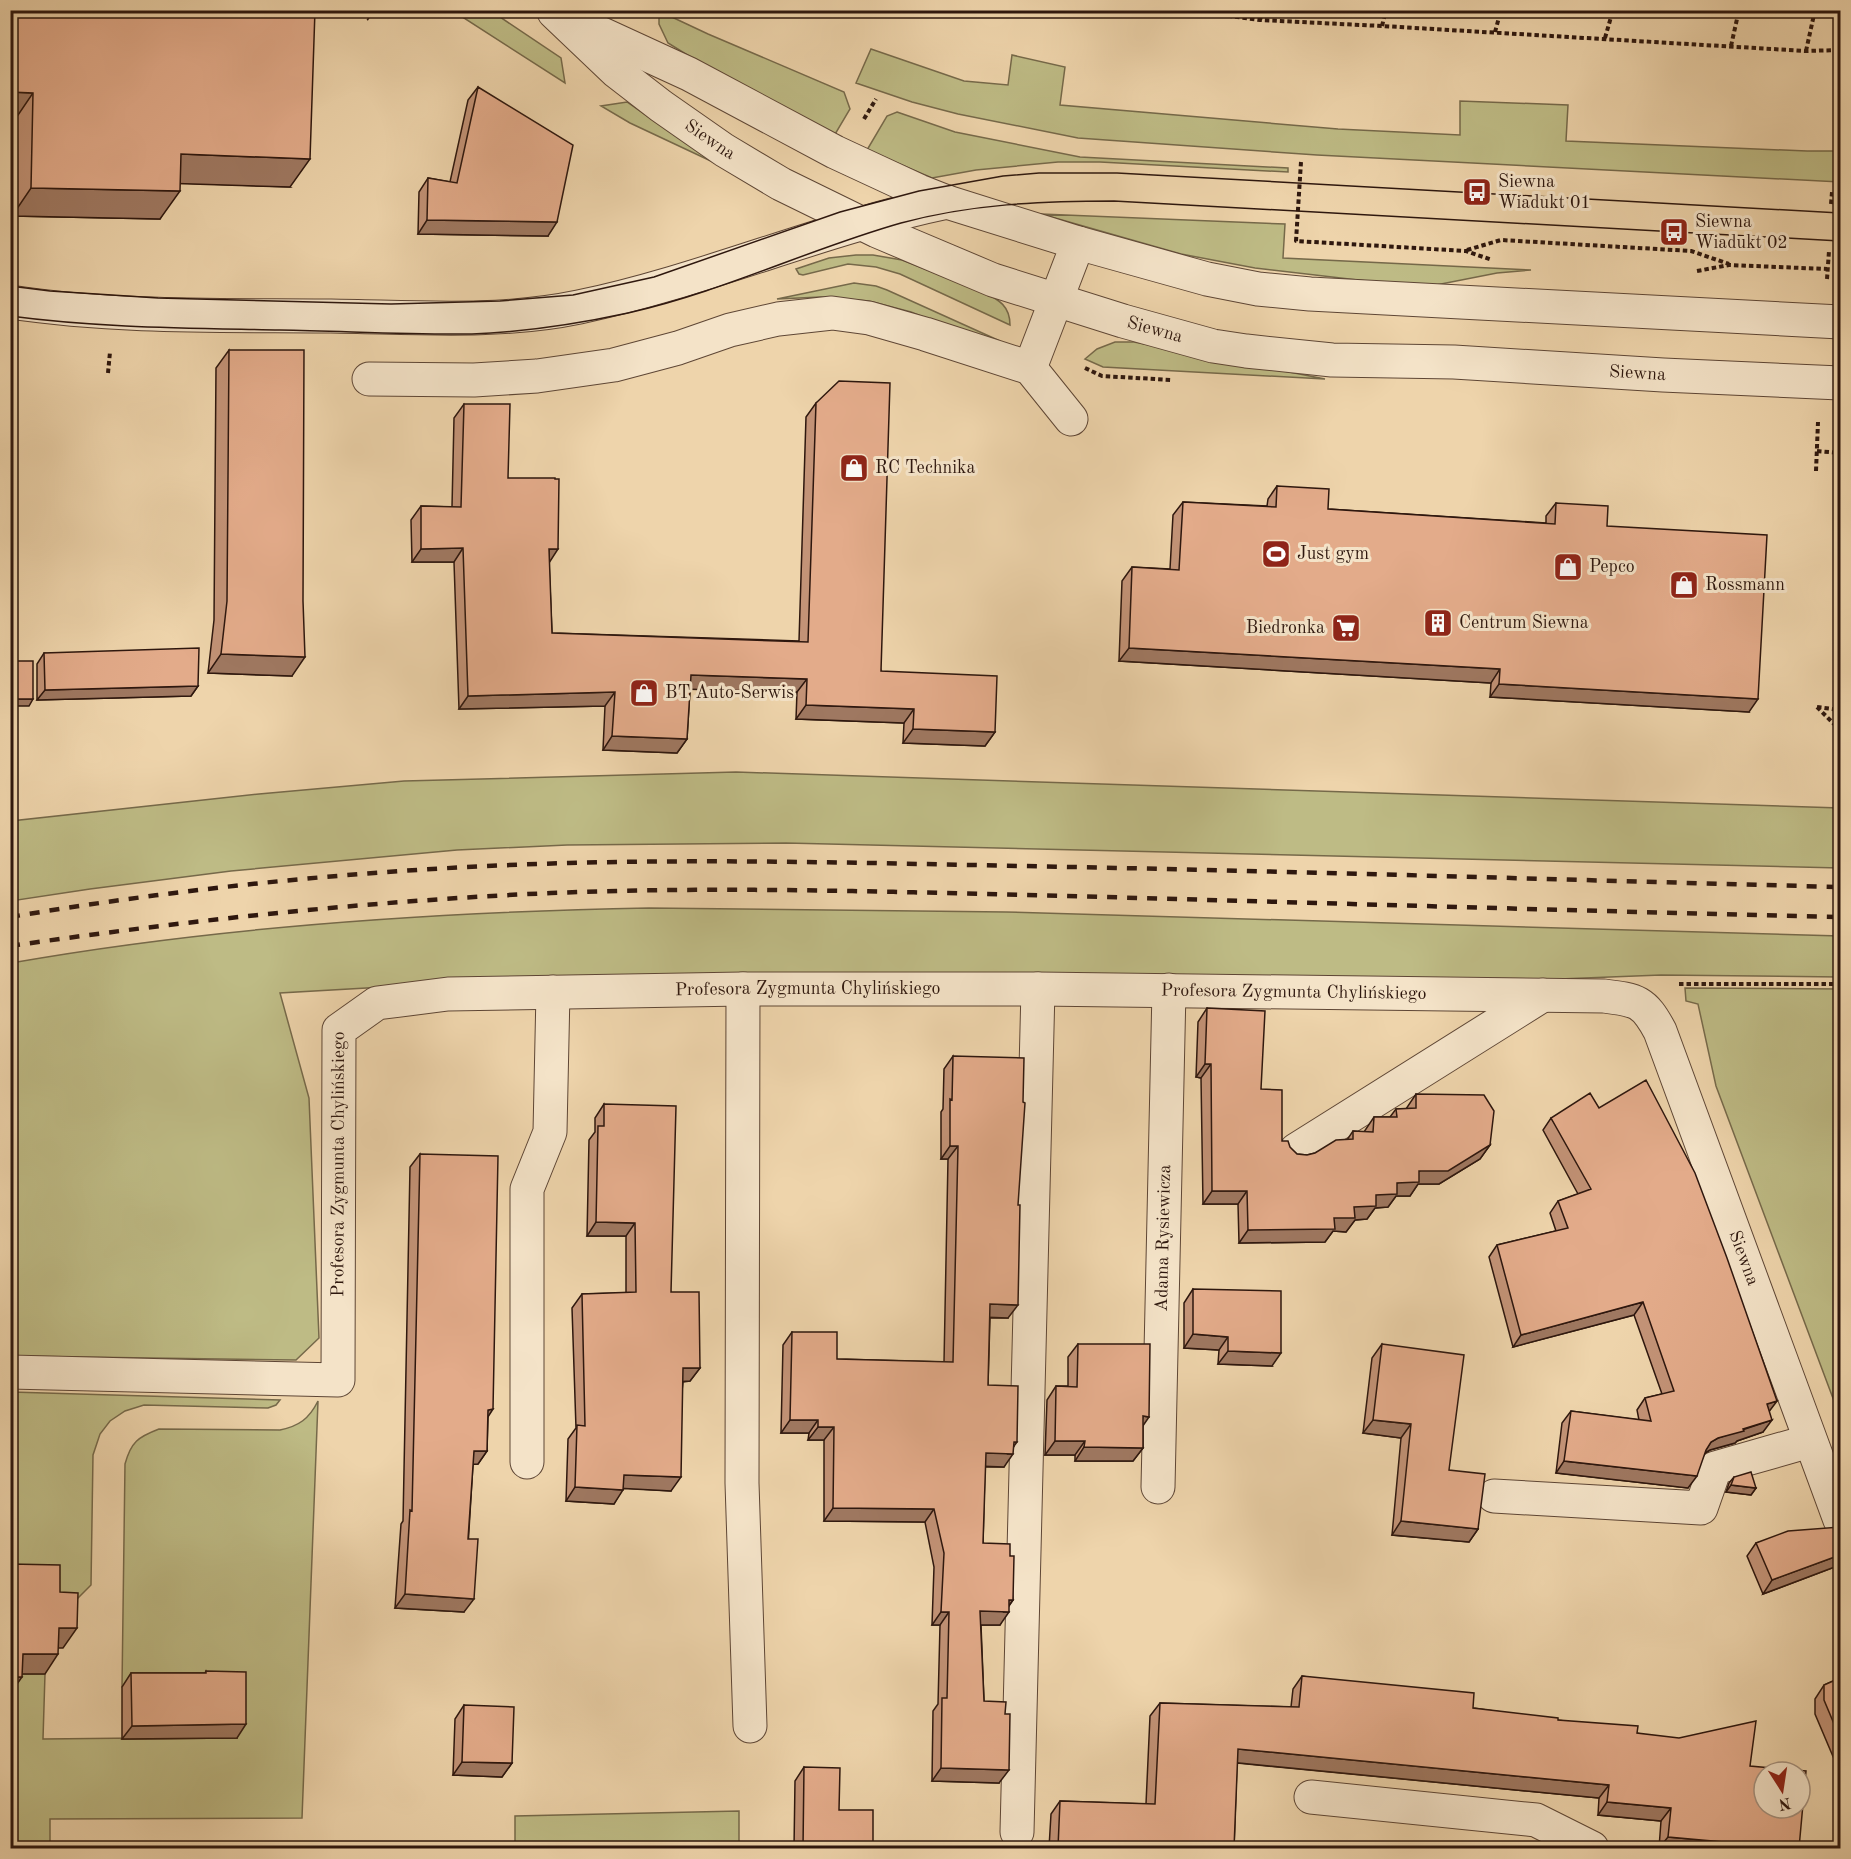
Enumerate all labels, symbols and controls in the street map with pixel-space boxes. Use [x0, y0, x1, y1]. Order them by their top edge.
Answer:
street label: Siewna [681, 116, 738, 163]
place label: Siewna Wiadukt 01 [1498, 173, 1591, 212]
bus stop icon: Siewna Wiadukt 01 [1461, 176, 1493, 208]
place label: Siewna Wiadukt 02 [1695, 213, 1788, 252]
bus stop icon: Siewna Wiadukt 02 [1658, 216, 1690, 248]
street label: Siewna [1125, 314, 1185, 346]
street label: Siewna [1608, 363, 1666, 384]
shop icon: RC Technika [838, 452, 870, 484]
place label: RC Technika [875, 459, 975, 477]
sports icon: Just gym [1260, 538, 1292, 570]
place label: Just gym [1297, 545, 1369, 563]
shop icon: Pepco [1552, 551, 1584, 583]
place label: Pepco [1589, 558, 1635, 576]
shop icon: Rossmann [1668, 569, 1700, 601]
place label: Rossmann [1705, 576, 1785, 594]
building icon: Centrum Siewna [1422, 607, 1454, 639]
supermarket icon: Biedronka [1330, 612, 1362, 644]
place label: Centrum Siewna [1459, 614, 1589, 632]
place label: Biedronka [1246, 619, 1325, 637]
shop icon: BT Auto-Serwis [628, 677, 660, 709]
place label: BT Auto-Serwis [665, 684, 794, 702]
street label: Profesora Zygmunta Chylińskiego [675, 980, 941, 999]
street label: Profesora Zygmunta Chylińskiego [1161, 982, 1427, 1003]
street label: Profesora Zygmunta Chylińskiego [329, 1031, 348, 1297]
street label: Adama Rysiewicza [1153, 1164, 1174, 1312]
street label: Siewna [1725, 1228, 1762, 1288]
north arrow [1752, 1760, 1812, 1820]
text: N [1776, 1794, 1792, 1812]

